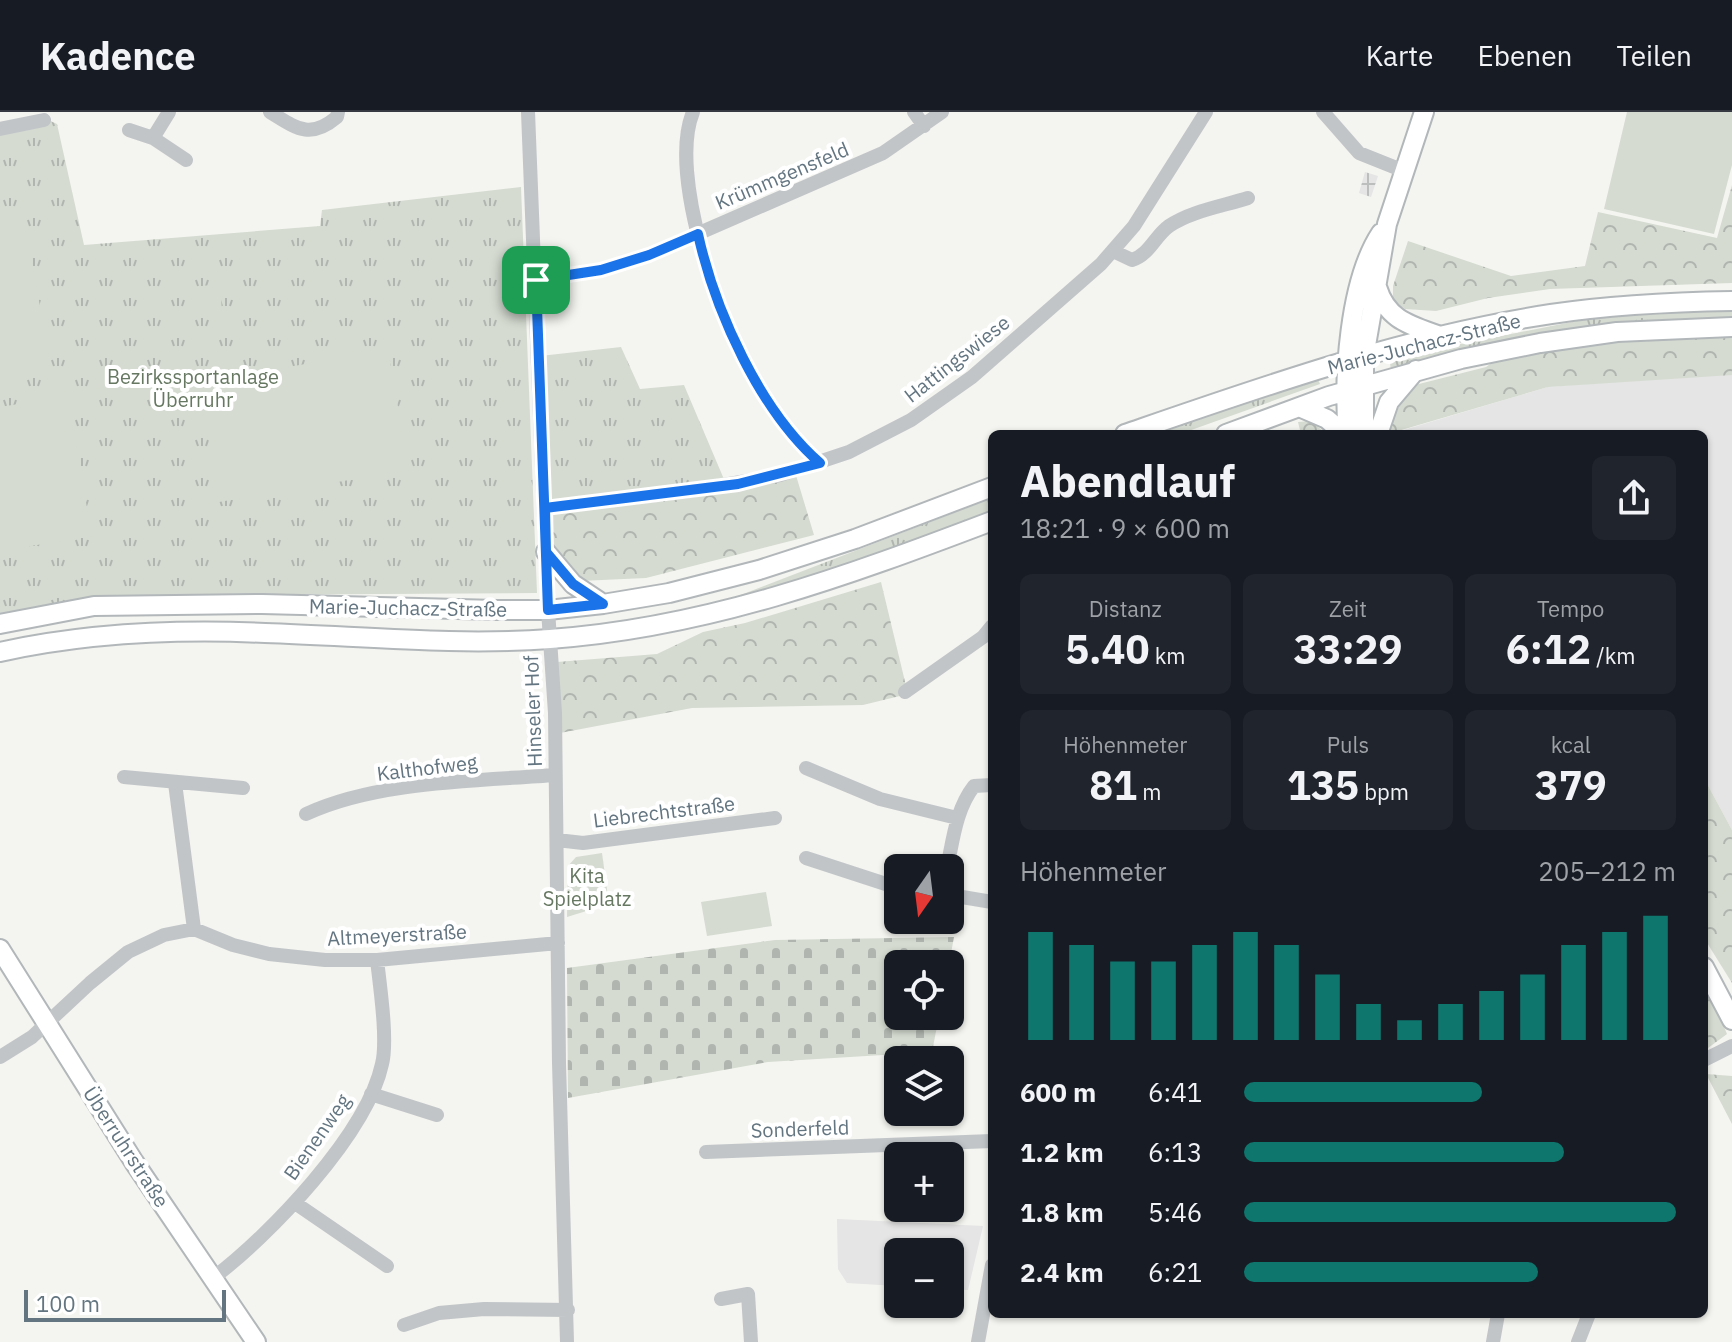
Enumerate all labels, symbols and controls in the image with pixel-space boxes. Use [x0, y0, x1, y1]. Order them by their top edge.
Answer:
text: Kadence [40, 31, 196, 80]
text: Karte [1366, 37, 1433, 74]
text: Ebenen [1477, 37, 1573, 74]
text: Teilen [1617, 37, 1692, 74]
street label: Krümmgensfeld [711, 135, 853, 216]
pin [502, 246, 570, 314]
icon: arrive [514, 258, 558, 302]
street label: Marie-Juchacz-Straße [1324, 306, 1523, 381]
street label: Hattingswiese [898, 309, 1015, 408]
park label: Bezirkssportanlage Überruhr [107, 363, 279, 413]
text: Abendlauf [1020, 452, 1235, 509]
button: share [1592, 456, 1676, 540]
text: 18:21 · 9 × 600 m [1020, 511, 1230, 545]
street label: Marie-Juchacz-Straße [309, 592, 507, 623]
text: Distanz [1089, 594, 1162, 623]
text: Zeit [1329, 594, 1367, 623]
text: Tempo [1537, 594, 1604, 623]
text: 5.40 [1065, 623, 1150, 675]
text: 33:29 [1293, 623, 1403, 675]
text: 6:12 [1506, 623, 1591, 675]
text: km [1150, 641, 1186, 670]
text: /km [1591, 641, 1635, 670]
street label: Hinseler Hof [517, 654, 548, 767]
text: Höhenmeter [1063, 730, 1187, 759]
text: Puls [1327, 730, 1369, 759]
text: kcal [1551, 730, 1591, 759]
street label: Kalthofweg [375, 748, 479, 787]
text: 81 [1089, 759, 1137, 811]
text: 135 [1287, 759, 1359, 811]
text: 379 [1535, 759, 1607, 811]
text: m [1137, 777, 1162, 806]
text: bpm [1359, 777, 1409, 806]
street label: Liebrechtstraße [592, 789, 736, 834]
north arrow [884, 854, 964, 934]
map controls [884, 854, 964, 1318]
text: Höhenmeter [1020, 854, 1167, 888]
text: 205–212 m [1538, 854, 1676, 888]
park label: Kita Spielplatz [543, 862, 631, 912]
street label: Altmeyerstraße [326, 917, 468, 952]
button: locate [884, 950, 964, 1030]
button: layers [884, 1046, 964, 1126]
text: 600 m [1020, 1075, 1096, 1109]
text: 6:41 [1148, 1075, 1202, 1109]
street label: Überruhrstraße [77, 1081, 176, 1212]
street label: Bienenweg [277, 1088, 356, 1185]
street label: Sonderfeld [750, 1113, 850, 1144]
text: 1.2 km [1020, 1135, 1104, 1169]
text: 6:13 [1148, 1135, 1202, 1169]
button: + [884, 1142, 964, 1222]
text: 1.8 km [1020, 1195, 1104, 1229]
text: 5:46 [1148, 1195, 1202, 1229]
button: − [884, 1238, 964, 1318]
text: 2.4 km [1020, 1255, 1104, 1289]
text: 6:21 [1148, 1255, 1202, 1289]
scale bar [24, 1286, 226, 1322]
text: 100 m [36, 1289, 100, 1318]

